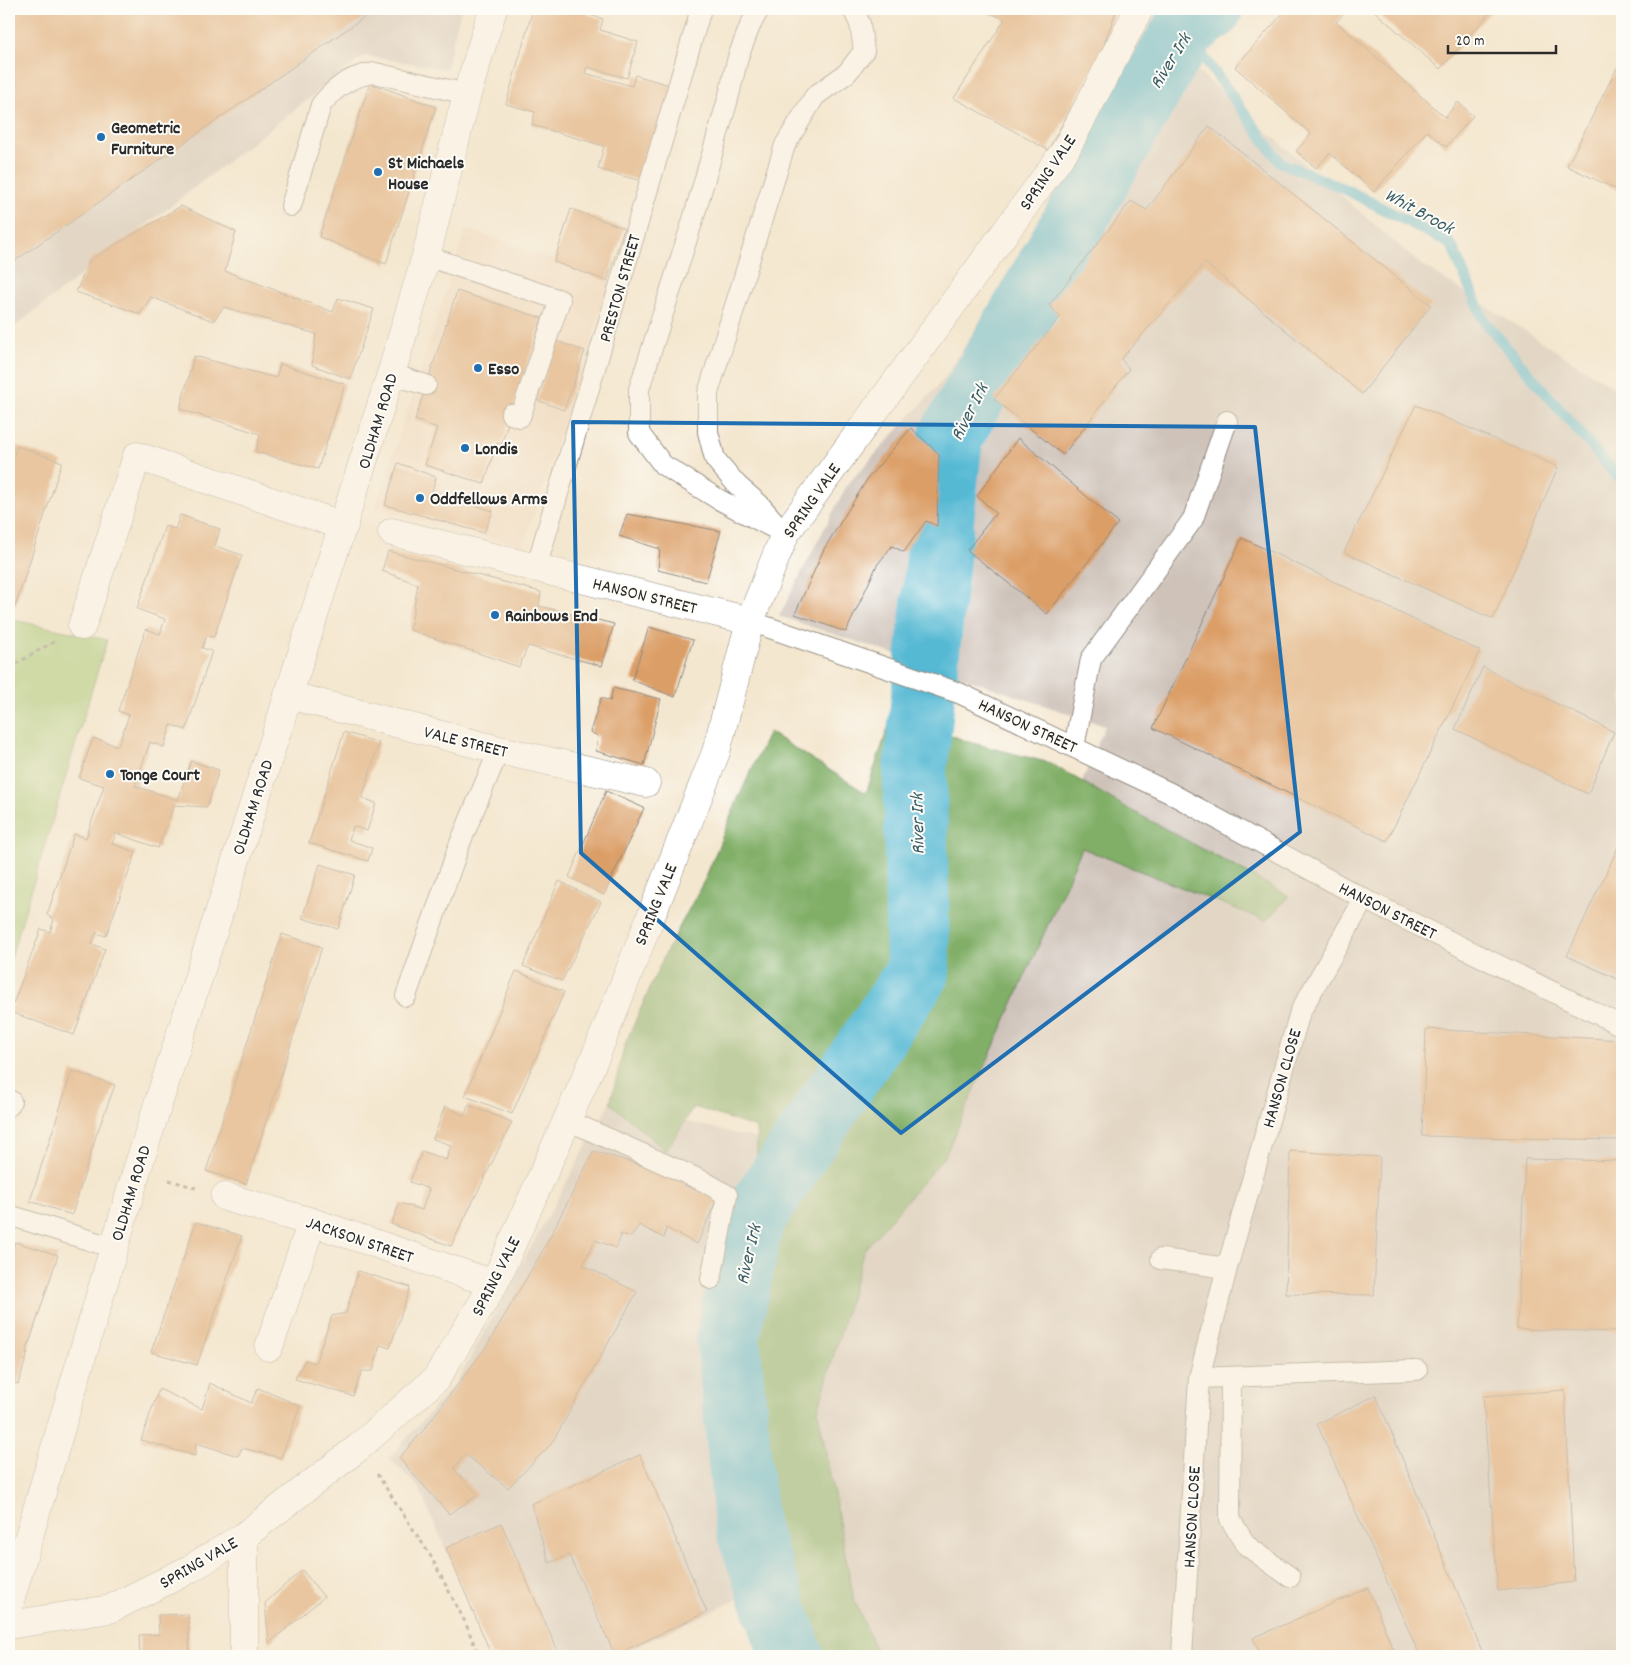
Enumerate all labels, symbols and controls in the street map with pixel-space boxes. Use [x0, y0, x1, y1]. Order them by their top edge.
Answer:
scale bar [1448, 22, 1556, 54]
water label: River Irk [1144, 27, 1201, 95]
text: 20 m [1456, 31, 1484, 53]
place label: Geometric Furniture [111, 117, 180, 163]
marker: Geometric Furniture [95, 131, 107, 143]
street label: SPRING VALE [1014, 131, 1084, 216]
place label: St Michaels House [388, 152, 465, 198]
marker: St Michaels House [372, 166, 384, 178]
water label: Whit Brook [1379, 183, 1460, 244]
street label: PRESTON STREET [594, 232, 649, 346]
place label: Esso [488, 358, 519, 383]
marker: Esso [472, 362, 484, 374]
street label: OLDHAM ROAD [353, 371, 406, 473]
water label: River Irk [945, 377, 998, 446]
place label: Londis [475, 438, 518, 463]
marker: Londis [459, 442, 471, 454]
street label: SPRING VALE [778, 459, 848, 544]
place label: Oddfellows Arms [430, 488, 548, 513]
marker: Oddfellows Arms [414, 492, 426, 504]
street label: HANSON STREET [590, 572, 699, 622]
place label: Rainbows End [505, 605, 598, 630]
marker: Rainbows End [489, 609, 501, 621]
street label: HANSON STREET [973, 693, 1081, 761]
street label: VALE STREET [421, 721, 510, 766]
street label: OLDHAM ROAD [227, 757, 282, 859]
place label: Tonge Court [120, 764, 200, 789]
marker: Tonge Court [104, 768, 116, 780]
water label: River Irk [905, 791, 934, 855]
street label: SPRING VALE [630, 860, 685, 950]
street label: HANSON STREET [1334, 877, 1440, 948]
street label: HANSON CLOSE [1257, 1026, 1309, 1131]
street label: OLDHAM ROAD [106, 1143, 159, 1245]
street label: JACKSON STREET [302, 1211, 416, 1271]
water label: River Irk [730, 1220, 771, 1288]
street label: SPRING VALE [466, 1233, 528, 1321]
street label: HANSON CLOSE [1178, 1466, 1209, 1569]
street label: SPRING VALE [156, 1532, 243, 1597]

